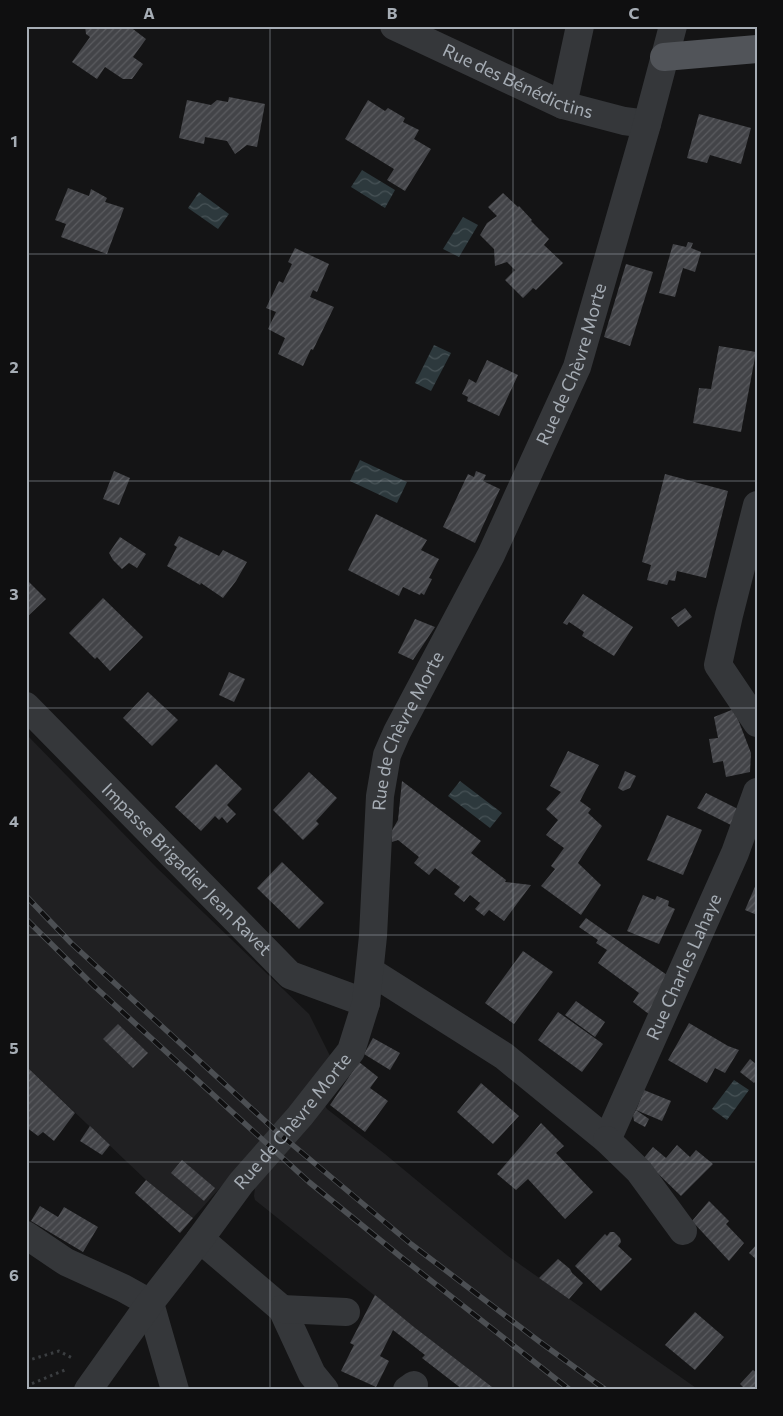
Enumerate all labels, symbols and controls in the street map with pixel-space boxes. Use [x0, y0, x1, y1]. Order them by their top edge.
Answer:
text: A [143, 3, 155, 22]
text: B [387, 3, 398, 22]
text: C [629, 3, 640, 22]
street label: Rue des Bénédictins [440, 38, 596, 122]
text: 1 [10, 131, 18, 150]
street label: Rue de Chèvre Morte [531, 280, 611, 448]
text: 2 [9, 357, 19, 376]
text: 3 [9, 584, 19, 603]
street label: Rue de Chèvre Morte [367, 647, 448, 811]
street label: Impasse Brigadier Jean Ravet [98, 778, 276, 960]
text: 4 [9, 811, 19, 830]
street label: Rue Charles Lahaye [641, 890, 725, 1043]
text: 5 [9, 1038, 19, 1057]
street label: Rue de Chèvre Morte [229, 1048, 355, 1193]
text: 6 [9, 1265, 19, 1284]

